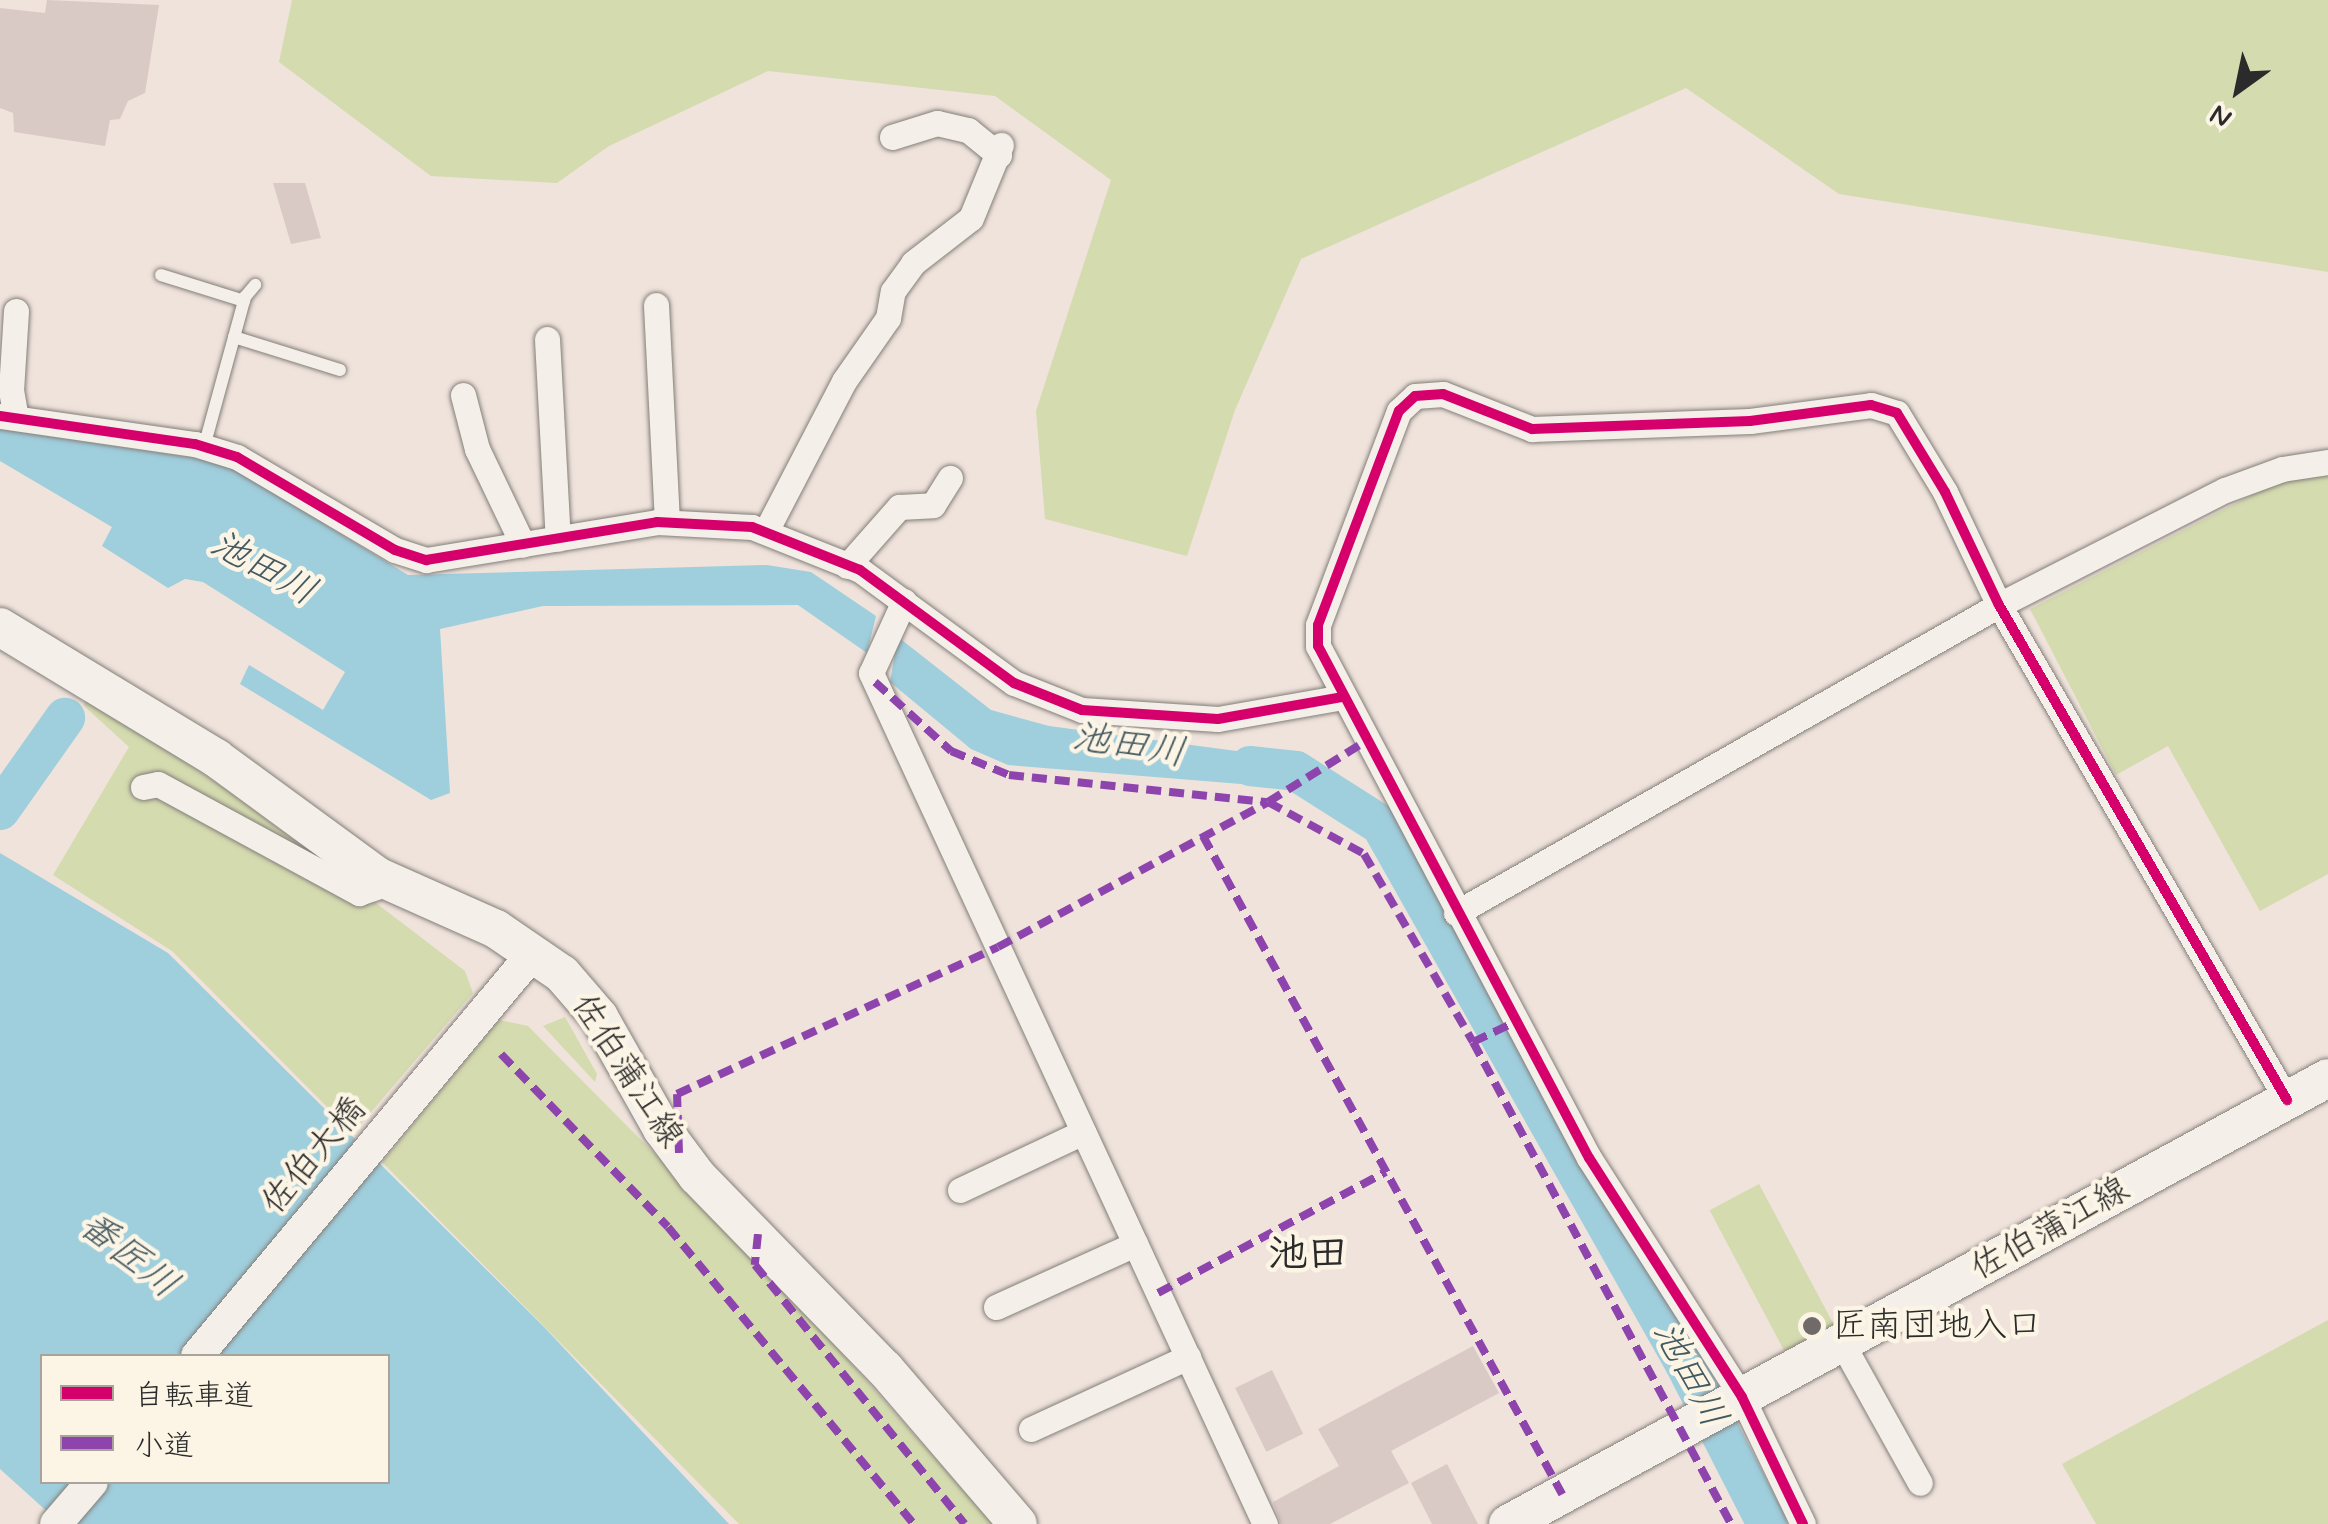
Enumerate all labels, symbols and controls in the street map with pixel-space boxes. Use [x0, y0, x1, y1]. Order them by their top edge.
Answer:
north arrow [2188, 40, 2288, 140]
text: N [2203, 95, 2239, 136]
water label: 池田川 [202, 521, 324, 617]
water label: 池田川 [1069, 715, 1189, 777]
street label: 佐伯蒲江線 [562, 986, 692, 1156]
street label: 佐伯大橋 [253, 1089, 375, 1223]
street label: 佐伯蒲江線 [1963, 1168, 2137, 1290]
water label: 番匠川 [69, 1203, 187, 1309]
district label: 池田 [1268, 1231, 1348, 1279]
place label: 匠南団地入口 [1832, 1305, 2042, 1347]
water label: 池田川 [1642, 1314, 1736, 1436]
marker: 匠南団地入口 [1801, 1315, 1823, 1337]
legend [40, 1354, 390, 1484]
text: 自転車道 [134, 1377, 254, 1416]
text: 小道 [134, 1427, 194, 1466]

